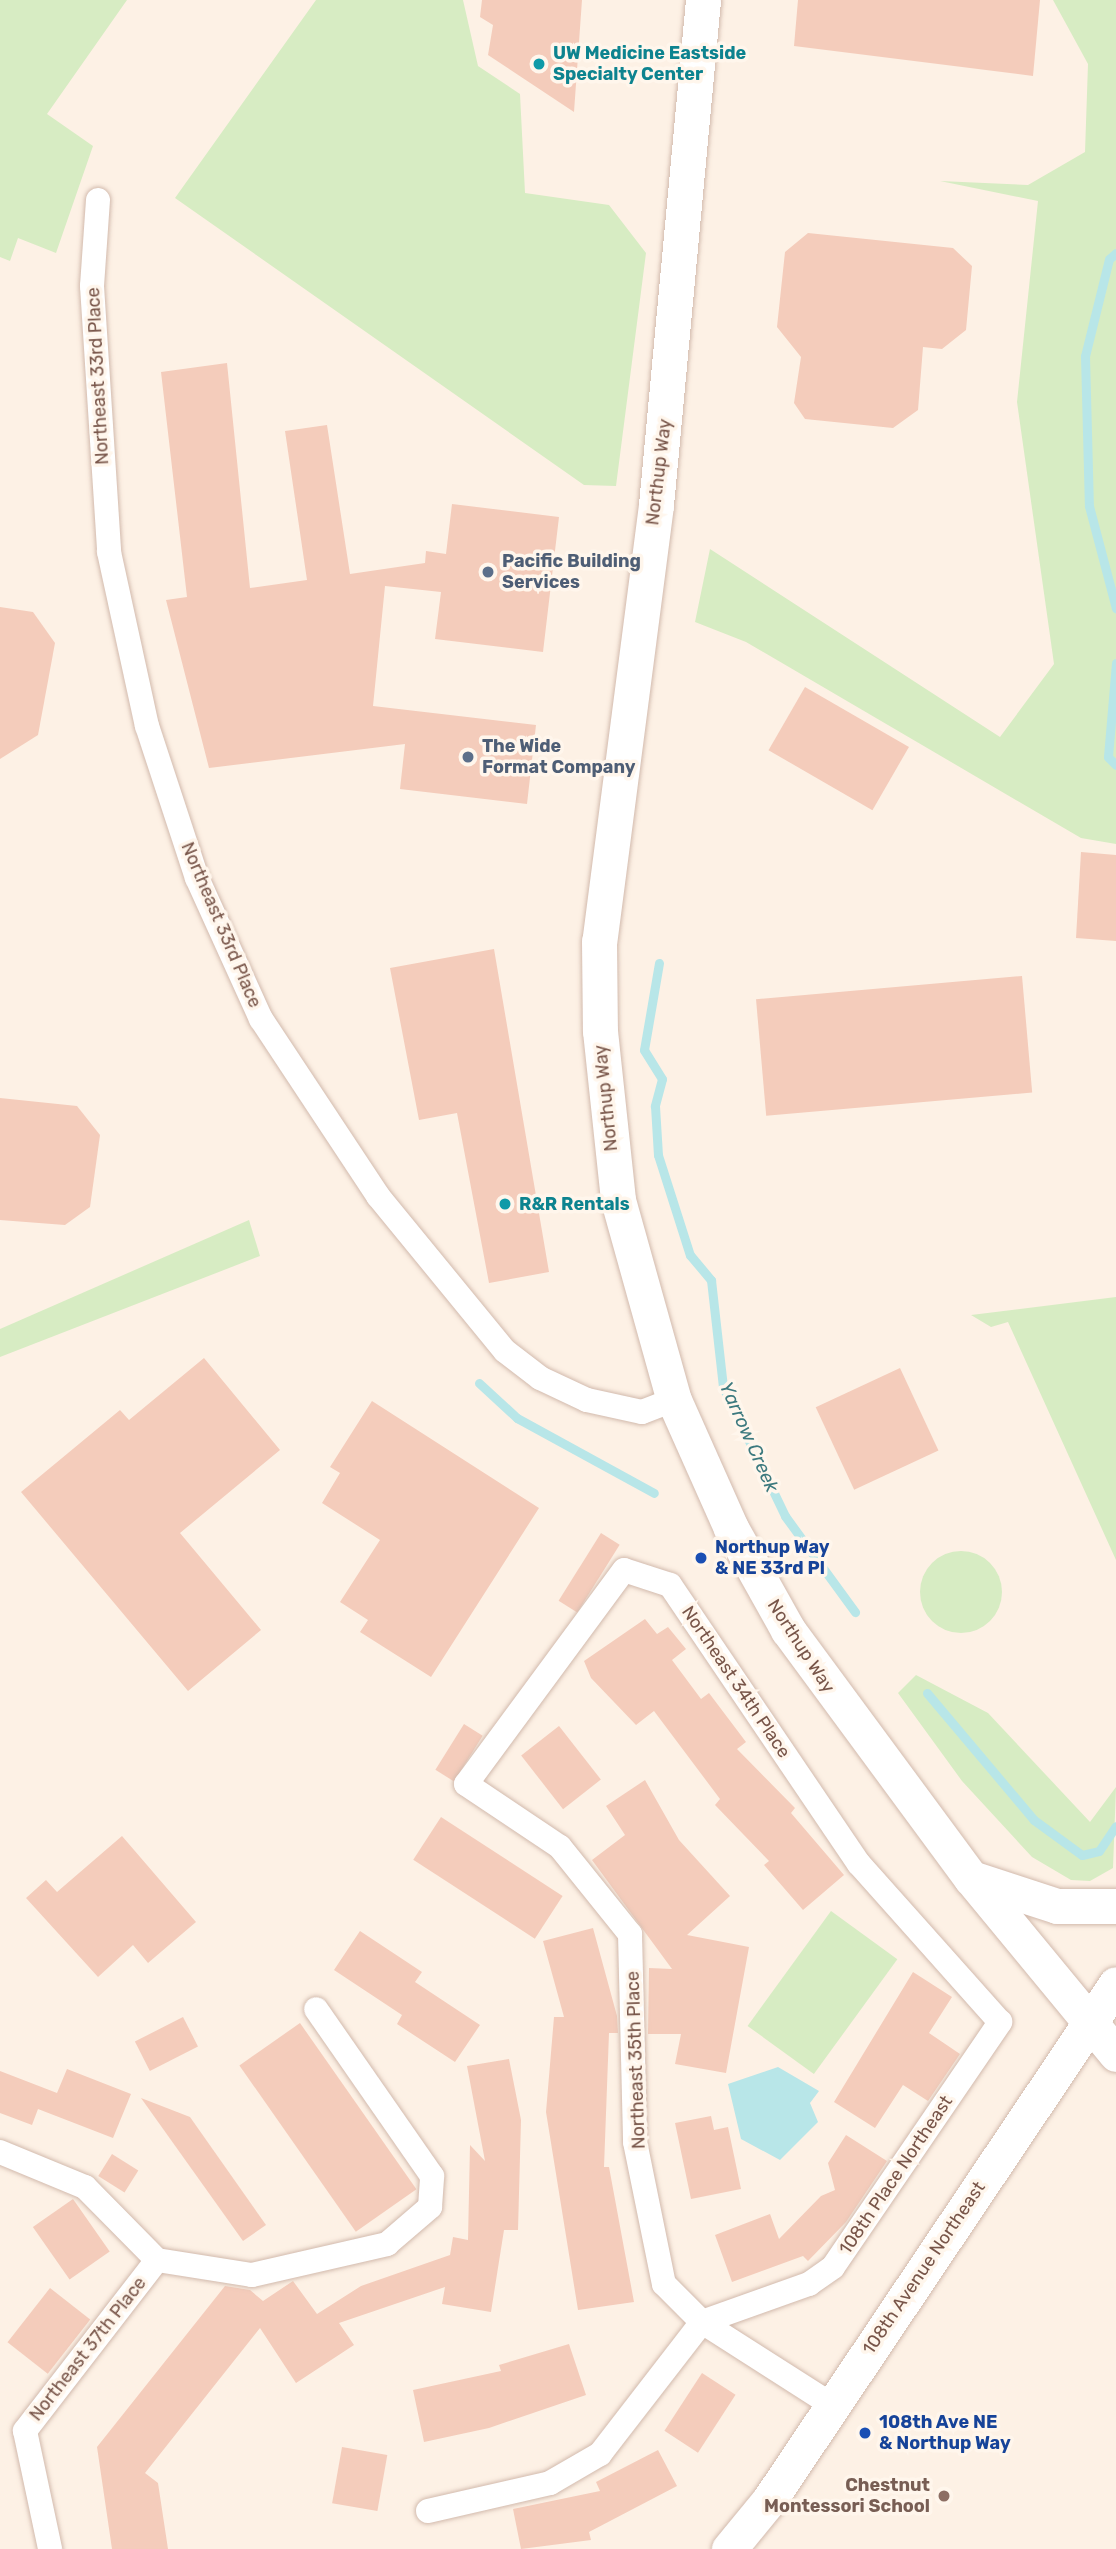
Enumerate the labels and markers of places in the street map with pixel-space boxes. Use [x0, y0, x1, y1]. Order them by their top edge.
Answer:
place label: UW Medicine Eastside Specialty Center [553, 43, 746, 86]
marker: UW Medicine Eastside Specialty Center [531, 56, 547, 72]
place label: Pacific Building Services [502, 551, 641, 594]
marker: Pacific Building Services [480, 564, 496, 580]
place label: The Wide Format Company [482, 736, 635, 778]
marker: The Wide Format Company [460, 749, 476, 765]
place label: R&R Rentals [519, 1193, 630, 1215]
marker: R&R Rentals [497, 1196, 513, 1212]
place label: Northup Way & NE 33rd Pl [715, 1537, 830, 1580]
marker: Northup Way & NE 33rd Pl [693, 1550, 709, 1566]
place label: 108th Ave NE & Northup Way [879, 2412, 1011, 2454]
marker: 108th Ave NE & Northup Way [857, 2425, 873, 2441]
place label: Chestnut Montessori School [764, 2475, 930, 2518]
marker: Chestnut Montessori School [936, 2488, 952, 2504]

